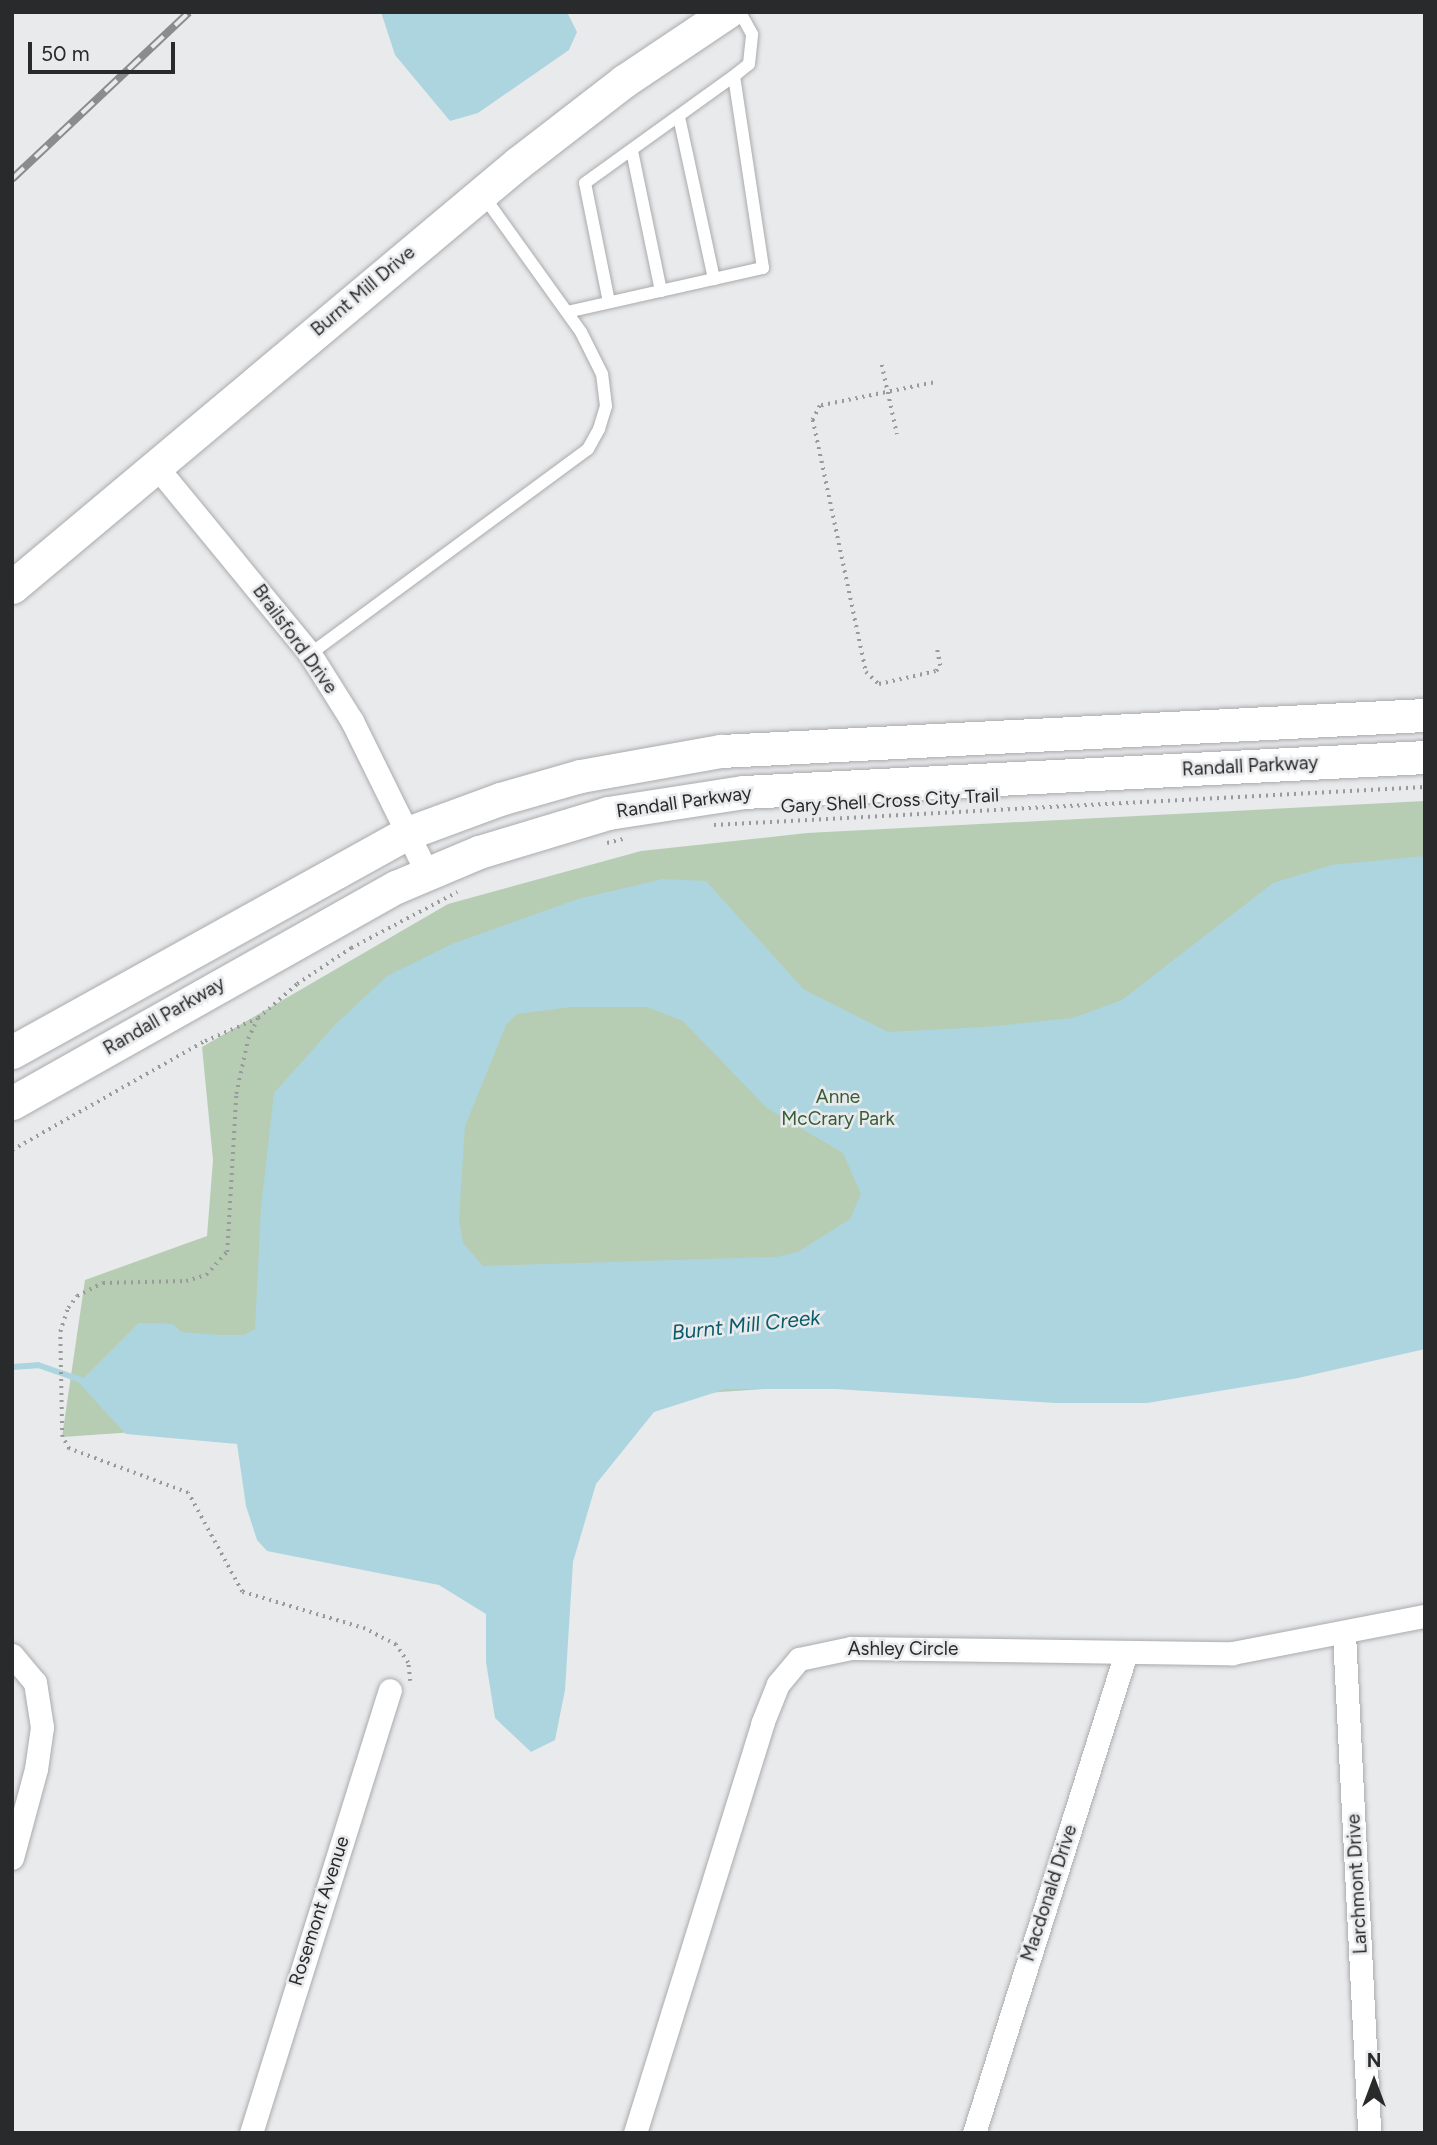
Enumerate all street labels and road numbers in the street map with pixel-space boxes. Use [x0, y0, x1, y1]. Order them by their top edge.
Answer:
street label: Burnt Mill Drive [306, 241, 420, 341]
street label: Brailsford Drive [248, 580, 342, 698]
street label: Randall Parkway [1181, 751, 1319, 781]
street label: Randall Parkway [615, 781, 753, 823]
street label: Gary Shell Cross City Trail [780, 784, 1000, 818]
street label: Randall Parkway [99, 972, 229, 1060]
street label: Ashley Circle [848, 1638, 958, 1660]
street label: Larchmont Drive [1342, 1813, 1372, 1955]
street label: Macdonald Drive [1016, 1822, 1082, 1964]
street label: Rosemont Avenue [284, 1833, 354, 1989]

